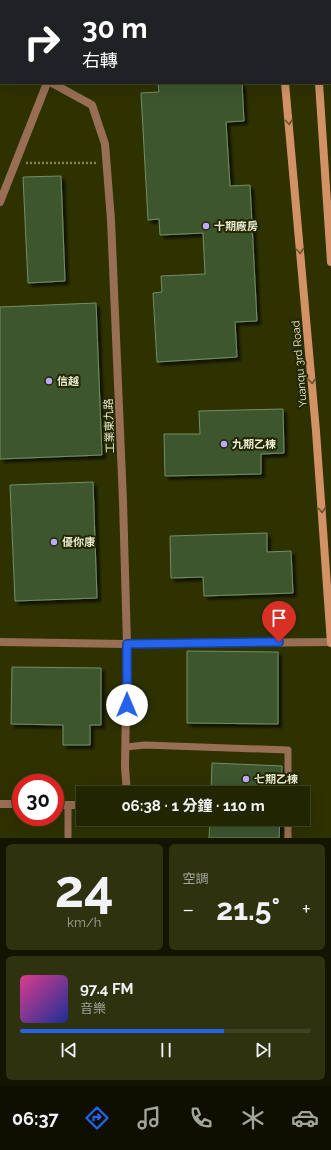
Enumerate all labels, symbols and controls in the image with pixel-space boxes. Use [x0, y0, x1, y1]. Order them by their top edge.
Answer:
text: 30 m [82, 12, 148, 45]
icon: right [16, 16, 68, 68]
text: 右轉 [82, 50, 118, 71]
one-way arrow [284, 119, 293, 125]
place label: 十期廠房 [214, 220, 258, 233]
marker: 十期廠房 [201, 221, 211, 231]
one-way arrow [296, 248, 305, 254]
street label: Yuanqu 3rd Road [289, 320, 310, 408]
place label: 信越 [57, 375, 79, 388]
marker: 信越 [44, 376, 54, 386]
one-way arrow [307, 378, 316, 384]
street label: 工業東九路 [102, 398, 117, 454]
place label: 九期乙棟 [232, 438, 276, 451]
marker: 九期乙棟 [219, 439, 229, 449]
one-way arrow [317, 507, 326, 513]
place label: 優你康 [62, 536, 95, 549]
marker: 優你康 [49, 537, 59, 547]
pin [262, 601, 296, 642]
icon: arrive [268, 607, 290, 629]
position arrow [106, 684, 148, 726]
place label: 七期乙棟 [254, 773, 298, 786]
speed limit sign: 30 [12, 774, 64, 826]
marker: 七期乙棟 [241, 774, 251, 784]
text: 06:38 · 1 分鐘 · 110 m [121, 797, 265, 815]
text: 24 [55, 858, 114, 919]
text: 空調 [183, 871, 209, 886]
text: 21.5° [216, 892, 280, 927]
text: − [183, 896, 194, 922]
text: + [302, 896, 311, 922]
text: km/h [67, 915, 101, 930]
text: 97.4 FM [80, 980, 134, 998]
text: 音樂 [80, 1001, 106, 1016]
icon: previous [58, 1039, 80, 1061]
icon: pause [155, 1039, 177, 1061]
icon: next [252, 1039, 274, 1061]
icon: directions [83, 1104, 111, 1132]
icon: music [135, 1104, 163, 1132]
icon: phone [187, 1104, 215, 1132]
icon: climate [239, 1104, 267, 1132]
icon: car [291, 1104, 319, 1132]
text: 06:37 [12, 1108, 59, 1129]

